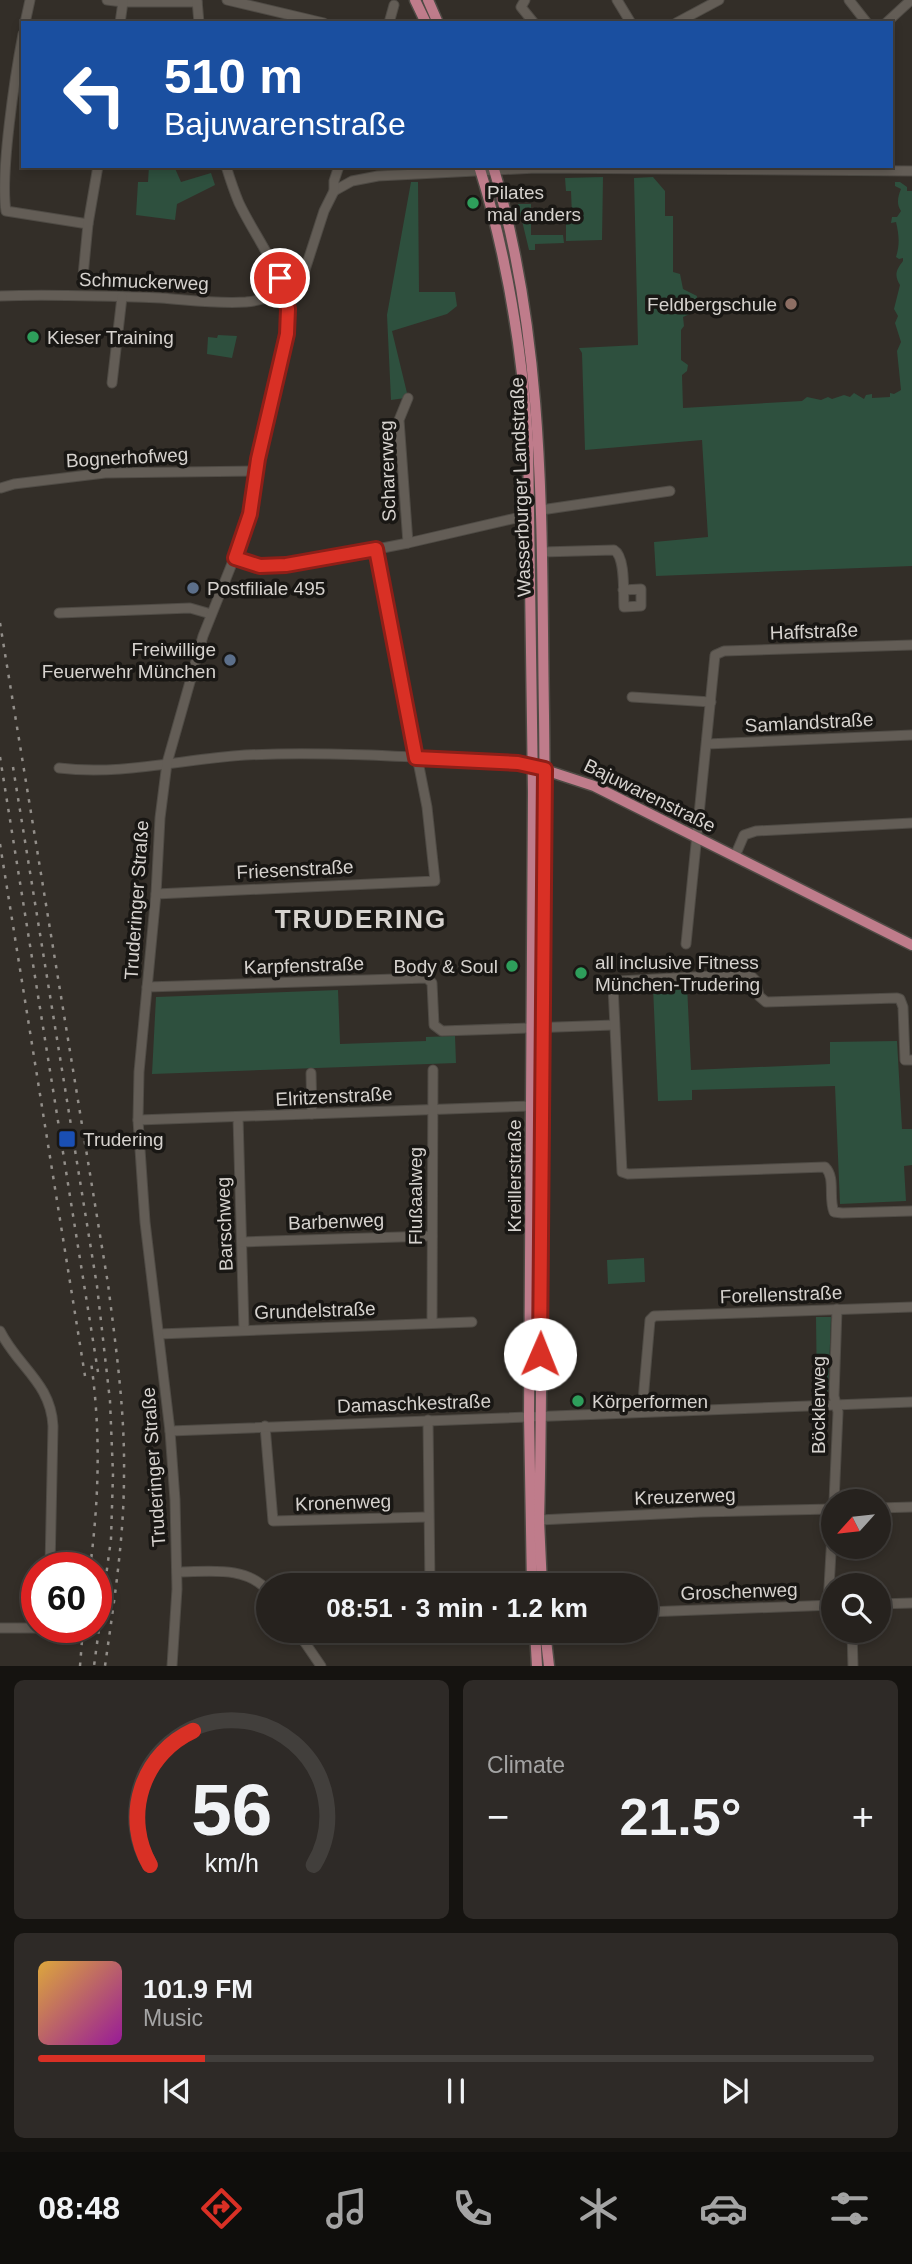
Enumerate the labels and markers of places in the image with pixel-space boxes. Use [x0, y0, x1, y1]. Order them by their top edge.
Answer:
place label: Pilates mal anders [487, 182, 581, 225]
marker: Pilates mal anders [465, 195, 481, 211]
pin [250, 248, 310, 308]
place label: Feldbergschule [647, 294, 777, 315]
marker: Feldbergschule [783, 296, 799, 312]
place label: Kieser Training [47, 327, 174, 348]
marker: Kieser Training [25, 329, 41, 345]
place label: Postfiliale 495 [207, 578, 325, 599]
marker: Postfiliale 495 [185, 580, 201, 596]
place label: Freiwillige Feuerwehr München [42, 639, 216, 682]
marker: Freiwillige Feuerwehr München [222, 652, 238, 668]
place label: all inclusive Fitness München-Trudering [595, 952, 760, 995]
place label: Body & Soul [393, 956, 498, 977]
marker: Body & Soul [504, 958, 520, 974]
marker: all inclusive Fitness München-Trudering [573, 965, 589, 981]
marker: Trudering [57, 1129, 77, 1149]
place label: Trudering [83, 1129, 164, 1150]
place label: Körperformen [592, 1391, 708, 1412]
marker: Körperformen [570, 1393, 586, 1409]

